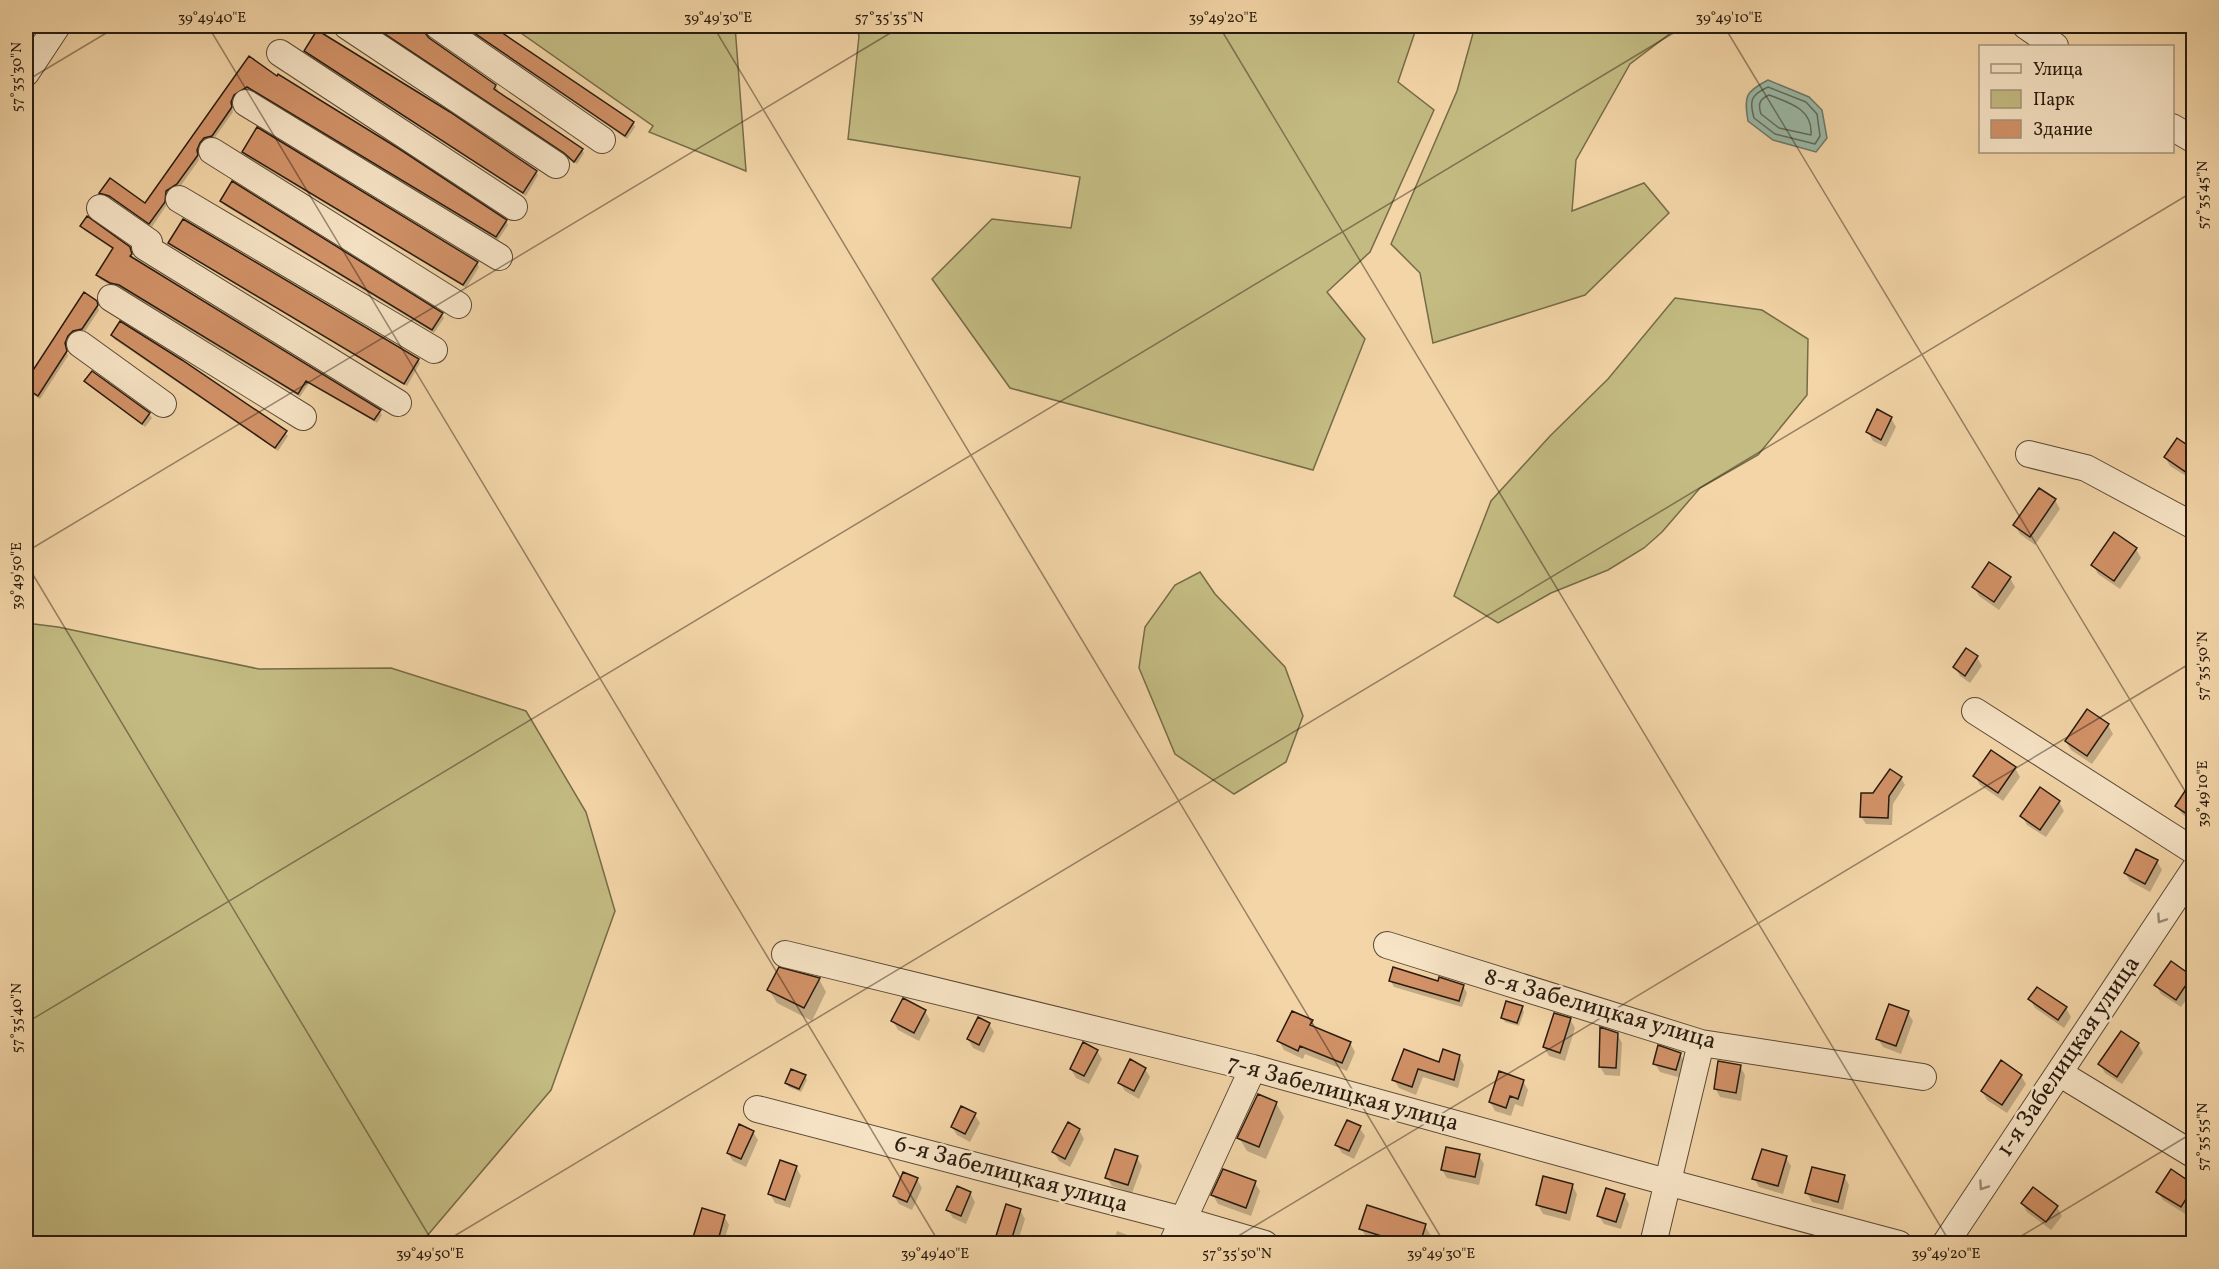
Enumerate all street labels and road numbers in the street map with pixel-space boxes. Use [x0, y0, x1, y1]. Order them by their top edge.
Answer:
street label: 1-я Забелицкая улица [1989, 949, 2149, 1165]
street label: 8-я Забелицкая улица [1480, 961, 1720, 1059]
street label: 7-я Забелицкая улица [1223, 1047, 1463, 1141]
street label: 6-я Забелицкая улица [890, 1127, 1132, 1223]

